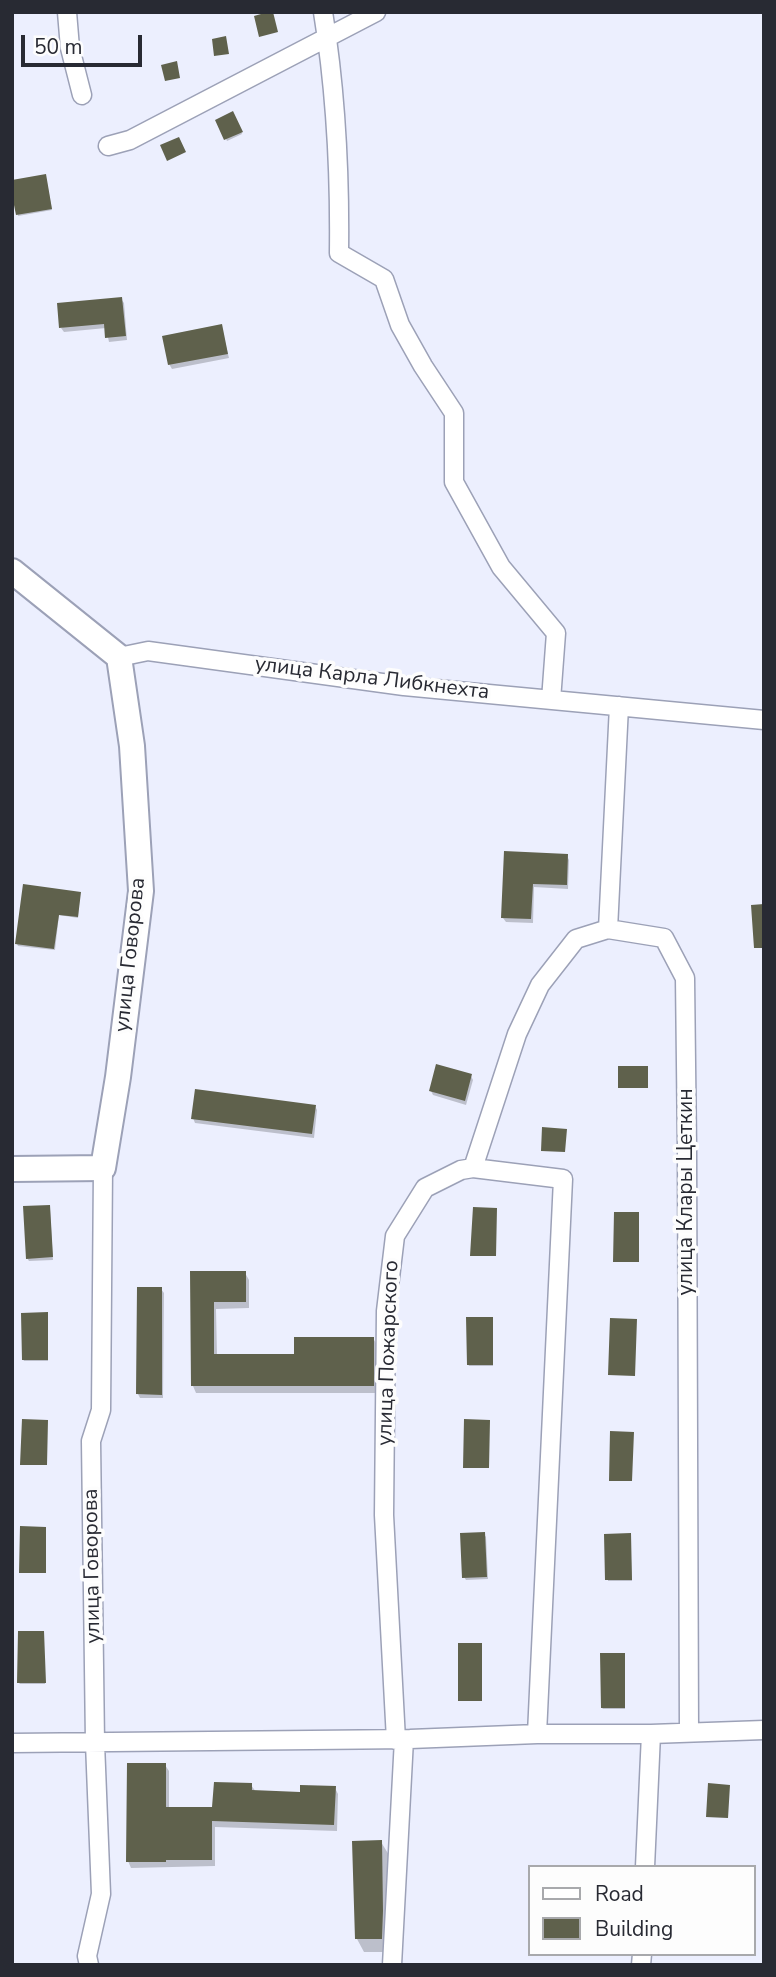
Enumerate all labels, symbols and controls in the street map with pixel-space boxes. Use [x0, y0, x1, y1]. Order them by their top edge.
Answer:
scale bar [24, 21, 145, 65]
text: 50 m [34, 33, 83, 61]
street label: улица Карла Либкнехта [253, 652, 491, 706]
street label: улица Говорова [110, 876, 152, 1034]
street label: улица Клары Цеткин [674, 1089, 700, 1295]
street label: улица Пожарского [373, 1260, 405, 1446]
street label: улица Говорова [79, 1488, 107, 1644]
legend [528, 1865, 755, 1956]
text: Road [595, 1880, 644, 1908]
text: Building [595, 1915, 673, 1943]

